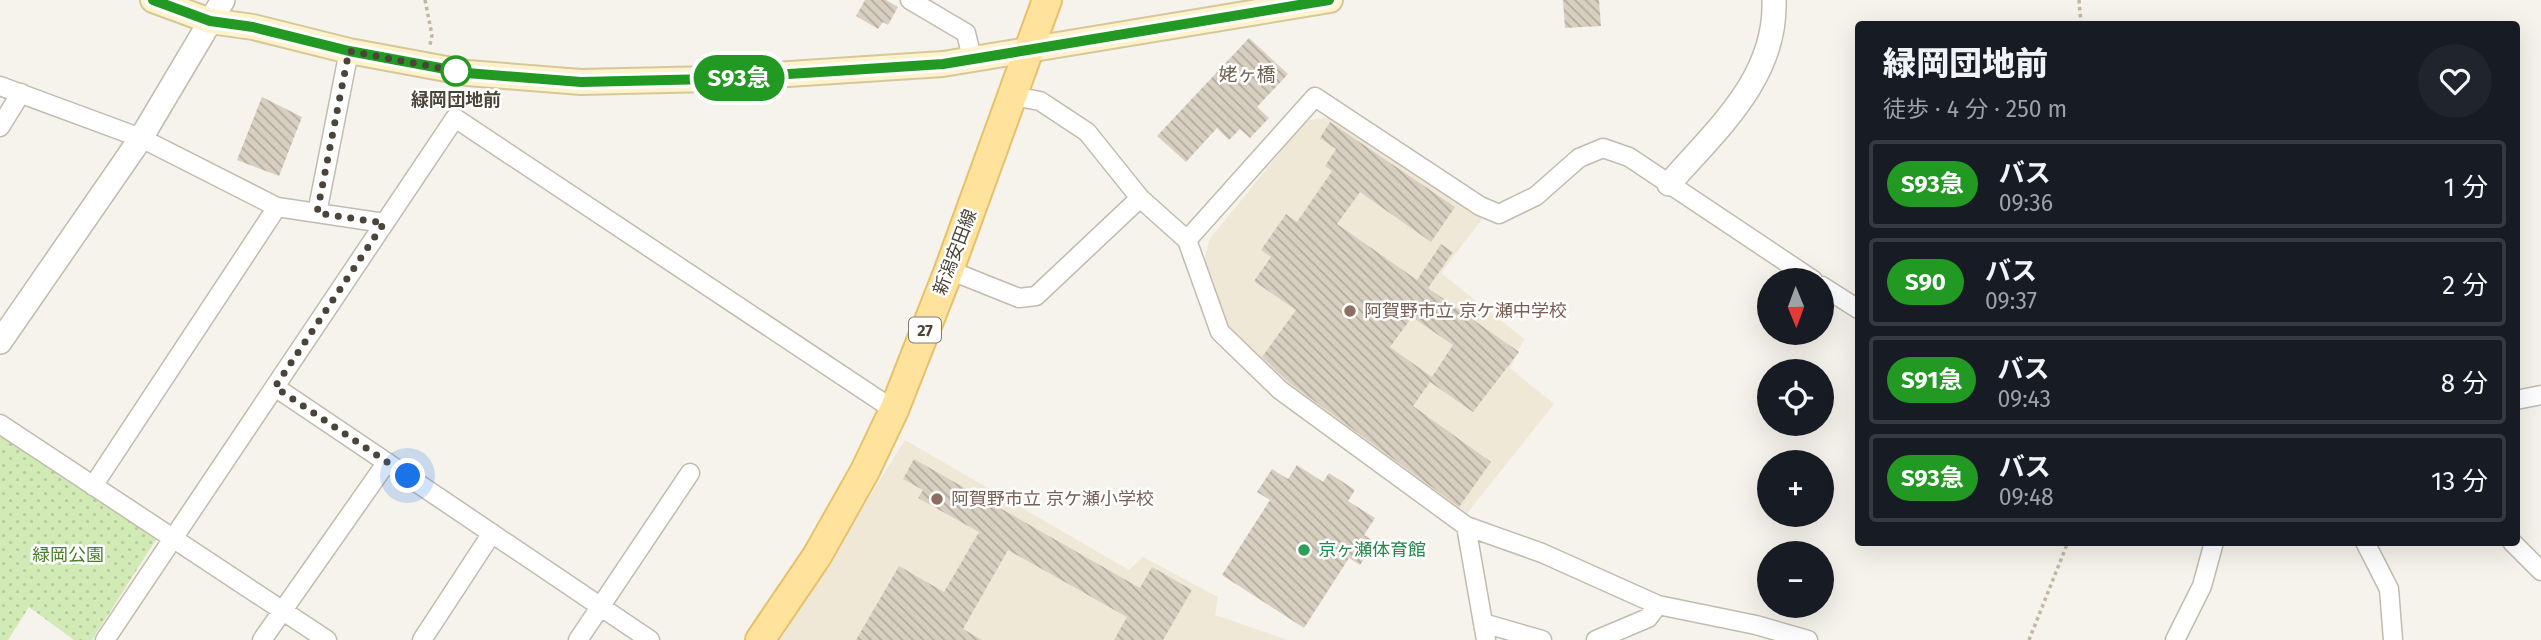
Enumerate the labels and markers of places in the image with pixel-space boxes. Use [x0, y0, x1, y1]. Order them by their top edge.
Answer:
marker: 緑岡団地前 [441, 56, 471, 86]
place label: 緑岡団地前 [411, 89, 501, 111]
place label: 阿賀野市立 京ケ瀬中学校 [1364, 300, 1567, 322]
marker: 阿賀野市立 京ケ瀬中学校 [1342, 303, 1358, 319]
place label: 阿賀野市立 京ケ瀬小学校 [951, 488, 1154, 510]
marker: 阿賀野市立 京ケ瀬小学校 [929, 491, 945, 507]
place label: 京ヶ瀬体育館 [1318, 539, 1426, 561]
marker: 京ヶ瀬体育館 [1296, 542, 1312, 558]

